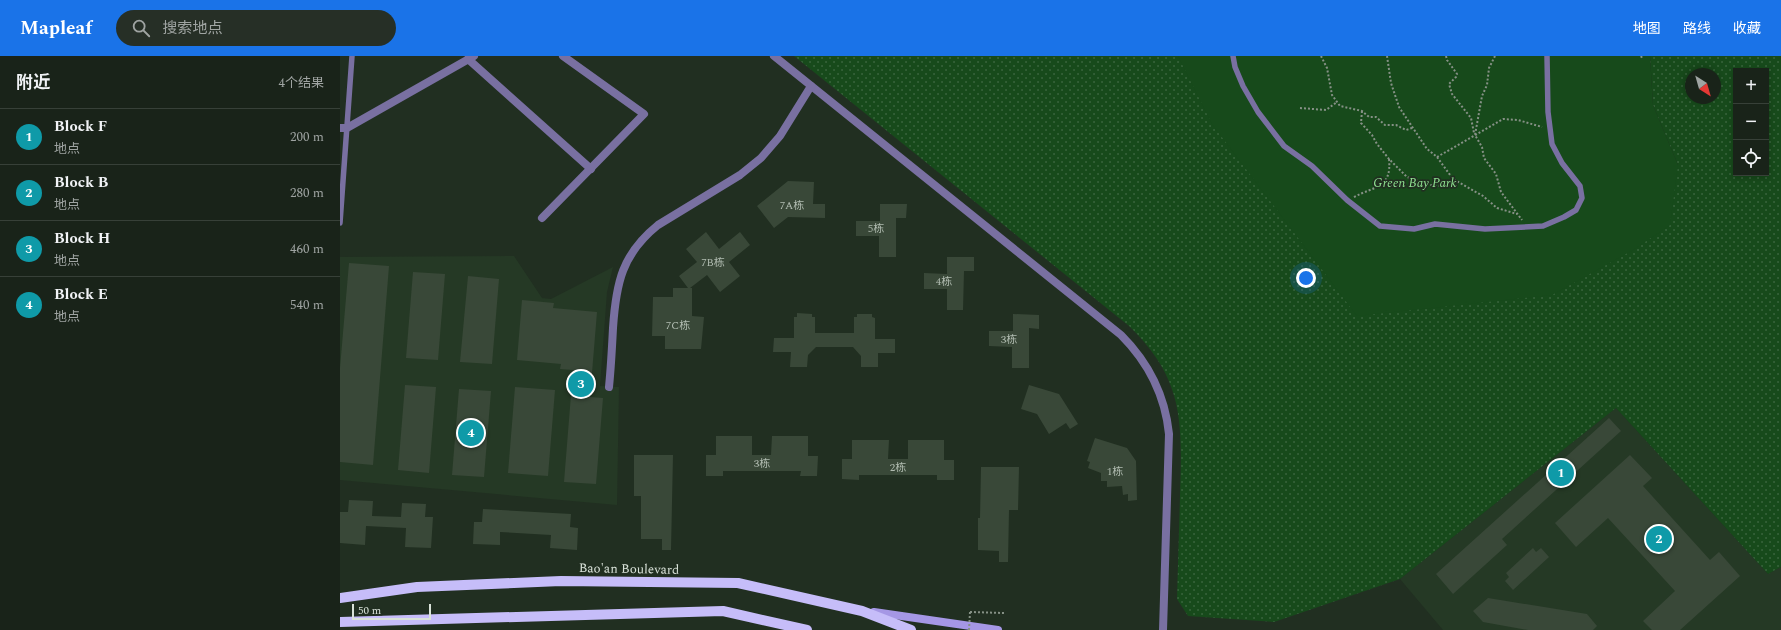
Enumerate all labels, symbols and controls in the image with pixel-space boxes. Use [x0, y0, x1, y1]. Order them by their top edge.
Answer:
search box [116, 10, 396, 46]
text: Mapleaf [20, 14, 92, 43]
icon: search [130, 17, 152, 39]
text: 搜索地点 [162, 17, 222, 40]
text: 地图 [1633, 18, 1661, 39]
text: 路线 [1683, 18, 1711, 39]
text: 收藏 [1733, 18, 1761, 39]
north arrow [1685, 68, 1721, 104]
map controls [1733, 68, 1769, 176]
button: + [1733, 68, 1769, 104]
text: 附近 [16, 70, 50, 96]
text: 4个结果 [278, 73, 324, 93]
button: − [1733, 104, 1769, 140]
text: Block F [54, 115, 107, 138]
text: 1 [25, 127, 33, 147]
text: 200 m [290, 127, 324, 147]
text: 地点 [54, 139, 80, 159]
button: locate [1733, 140, 1769, 176]
text: Block B [54, 171, 108, 194]
park label: Green Bay Park [1373, 173, 1457, 193]
text: 2 [25, 183, 33, 203]
text: 280 m [290, 183, 324, 203]
text: 地点 [54, 195, 80, 215]
house number: 7A栋 [780, 197, 804, 214]
house number: 5栋 [868, 220, 884, 237]
text: Block H [54, 227, 110, 250]
text: 3 [25, 239, 33, 259]
text: 460 m [290, 239, 324, 259]
text: 地点 [54, 251, 80, 271]
house number: 7B栋 [701, 254, 725, 271]
your location [1296, 268, 1316, 288]
house number: 4栋 [936, 273, 952, 290]
text: Block E [54, 283, 108, 306]
text: 4 [25, 295, 33, 315]
text: 540 m [290, 295, 324, 315]
text: 地点 [54, 307, 80, 327]
house number: 7C栋 [666, 317, 690, 334]
house number: 3栋 [1001, 331, 1017, 348]
pin: 3 [568, 369, 594, 399]
pin: 4 [458, 418, 484, 448]
house number: 3栋 [754, 455, 770, 472]
pin: 1 [1548, 458, 1574, 488]
house number: 2栋 [890, 459, 906, 476]
house number: 1栋 [1107, 463, 1123, 480]
pin: 2 [1646, 524, 1672, 554]
street label: Bao'an Boulevard [579, 558, 679, 580]
scale bar [352, 602, 431, 621]
text: 50 m [358, 602, 381, 619]

